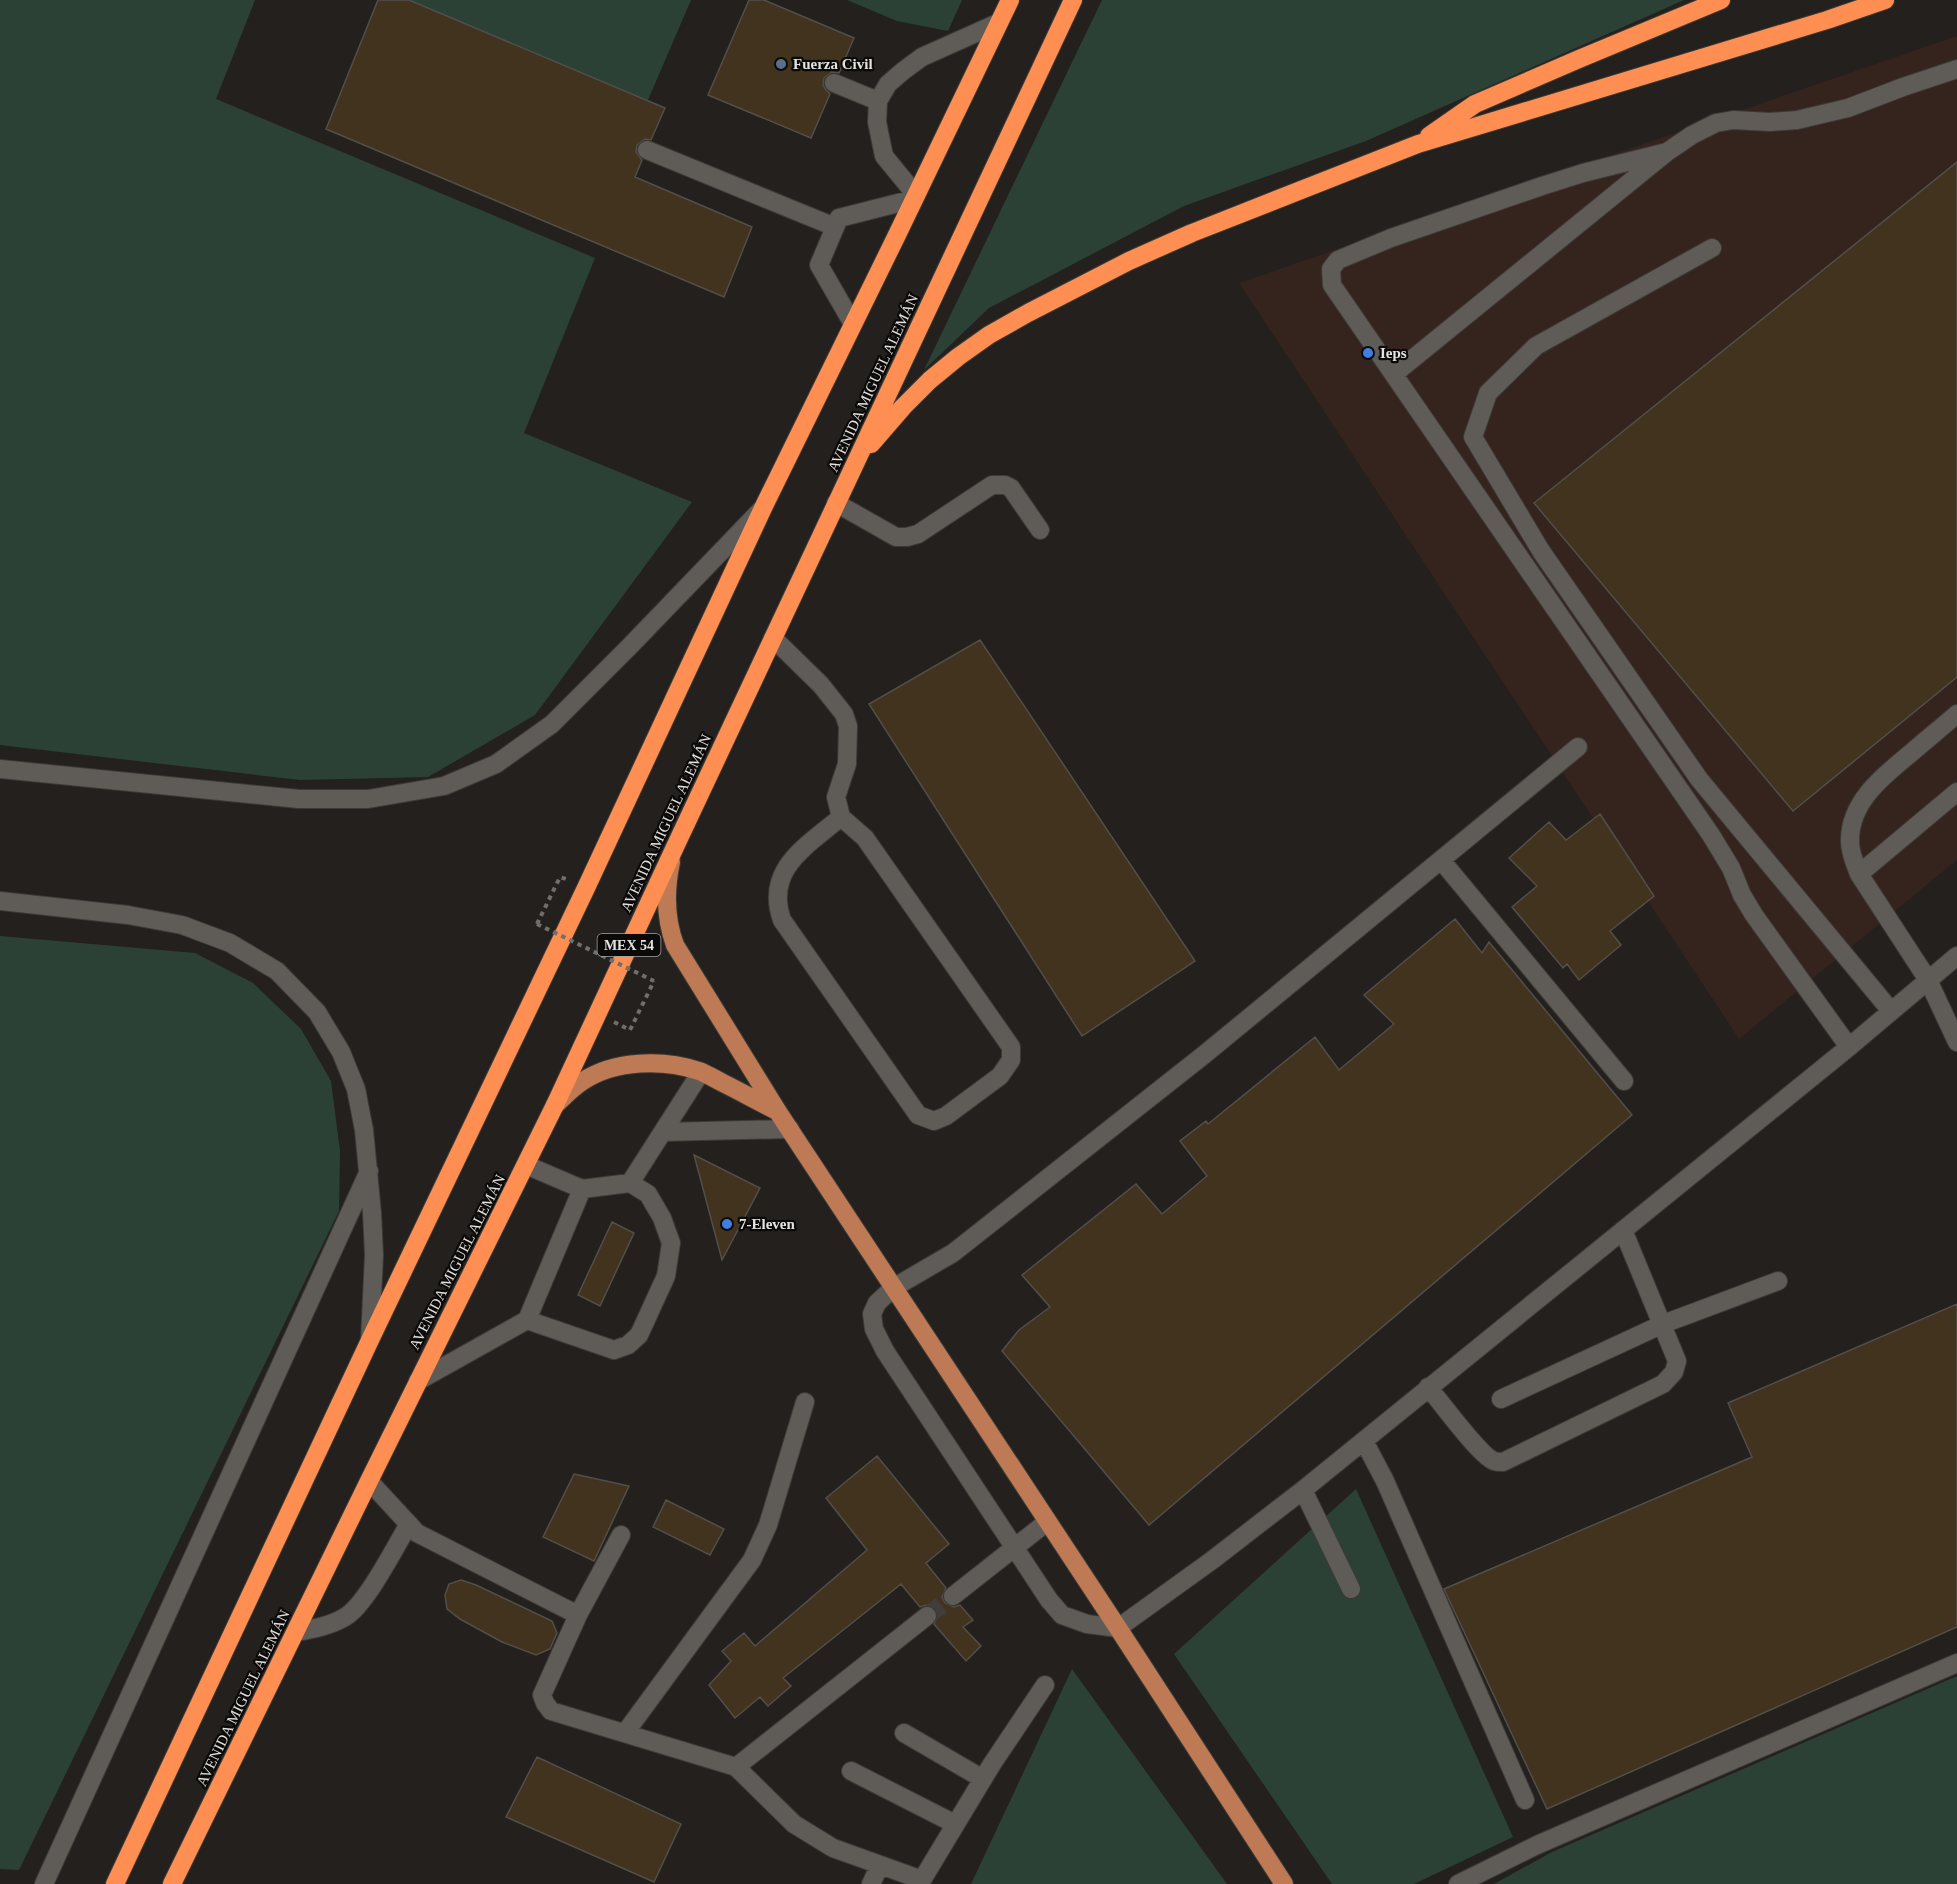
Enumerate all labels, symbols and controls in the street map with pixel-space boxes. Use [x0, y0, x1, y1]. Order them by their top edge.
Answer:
place label: Fuerza Civil [793, 56, 873, 72]
marker: Fuerza Civil [774, 57, 788, 71]
street label: AVENIDA MIGUEL ALEMÁN [825, 291, 921, 474]
place label: Ieps [1380, 345, 1407, 361]
marker: Ieps [1361, 346, 1375, 360]
street label: AVENIDA MIGUEL ALEMÁN [618, 731, 714, 914]
road number: MEX 54 [598, 934, 660, 956]
street label: AVENIDA MIGUEL ALEMÁN [406, 1172, 508, 1352]
place label: 7-Eleven [739, 1216, 795, 1232]
marker: 7-Eleven [720, 1217, 734, 1231]
street label: AVENIDA MIGUEL ALEMÁN [193, 1607, 293, 1789]

